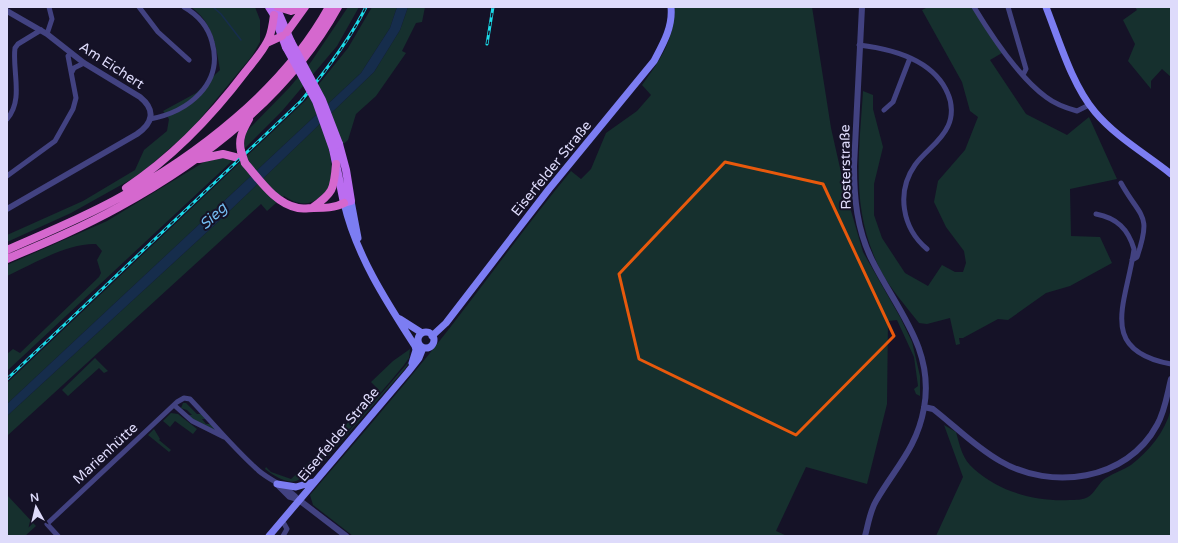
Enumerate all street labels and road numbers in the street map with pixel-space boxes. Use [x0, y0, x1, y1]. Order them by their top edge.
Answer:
street label: Am Eichert [76, 38, 148, 93]
street label: Eiserfelder Straße [508, 117, 595, 219]
street label: Rosterstraße [836, 124, 855, 210]
street label: Eiserfelder Straße [294, 384, 383, 485]
street label: Marienhütte [69, 419, 141, 488]

